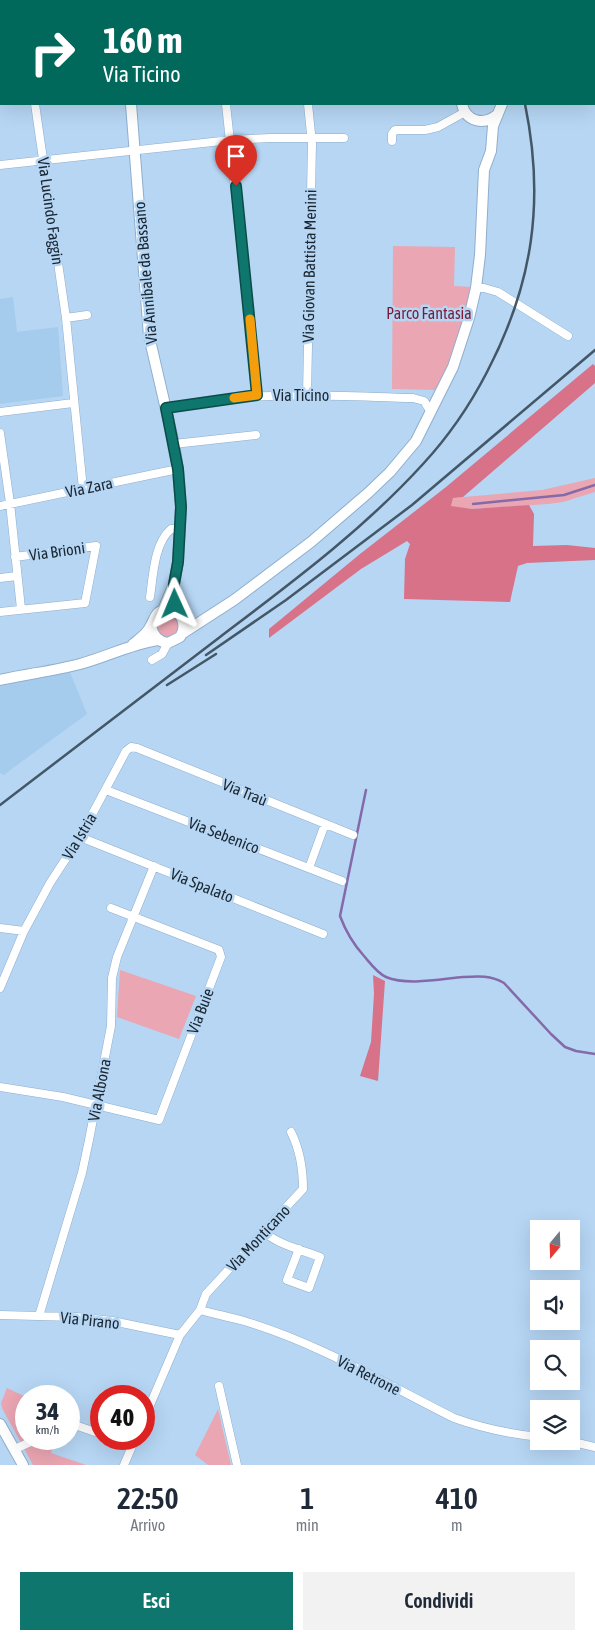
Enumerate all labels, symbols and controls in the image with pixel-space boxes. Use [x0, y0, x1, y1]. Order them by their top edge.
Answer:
icon: right [20, 20, 85, 85]
text: 160 m [103, 20, 182, 60]
text: Via Ticino [103, 61, 181, 87]
pin [215, 135, 257, 186]
icon: arrive [222, 142, 250, 170]
street label: Via Lucindo Faggin [34, 156, 67, 266]
street label: Via Giovan Battista Menini [299, 189, 319, 343]
street label: Via Annibale da Bassano [130, 201, 160, 345]
park label: Parco Fantasia [386, 304, 472, 322]
street label: Via Ticino [273, 386, 329, 404]
street label: Via Zara [64, 473, 114, 501]
street label: Via Brioni [28, 538, 86, 564]
position arrow [148, 577, 200, 629]
street label: Via Traù [220, 775, 270, 809]
street label: Via Istria [58, 809, 100, 863]
street label: Via Sebenico [186, 813, 262, 857]
street label: Via Spalato [167, 864, 236, 907]
street label: Via Buie [183, 986, 217, 1036]
street label: Via Albona [84, 1057, 114, 1123]
street label: Via Monticano [223, 1201, 293, 1275]
north arrow [530, 1220, 580, 1270]
map controls [530, 1220, 580, 1450]
button: sound [530, 1280, 580, 1330]
street label: Via Pirano [59, 1308, 121, 1332]
button: search [530, 1340, 580, 1390]
street label: Via Retrone [334, 1351, 404, 1399]
speed limit sign: 40 [90, 1385, 155, 1450]
text: 34 [36, 1397, 59, 1425]
button: layers [530, 1400, 580, 1450]
text: km/h [36, 1423, 59, 1437]
text: 22:50 [117, 1481, 179, 1515]
text: 1 [300, 1481, 314, 1515]
text: 410 [436, 1481, 478, 1515]
text: Arrivo [130, 1516, 165, 1534]
text: min [296, 1516, 319, 1534]
text: m [451, 1516, 463, 1534]
button: Esci [20, 1572, 293, 1630]
button: Condividi [303, 1572, 575, 1630]

